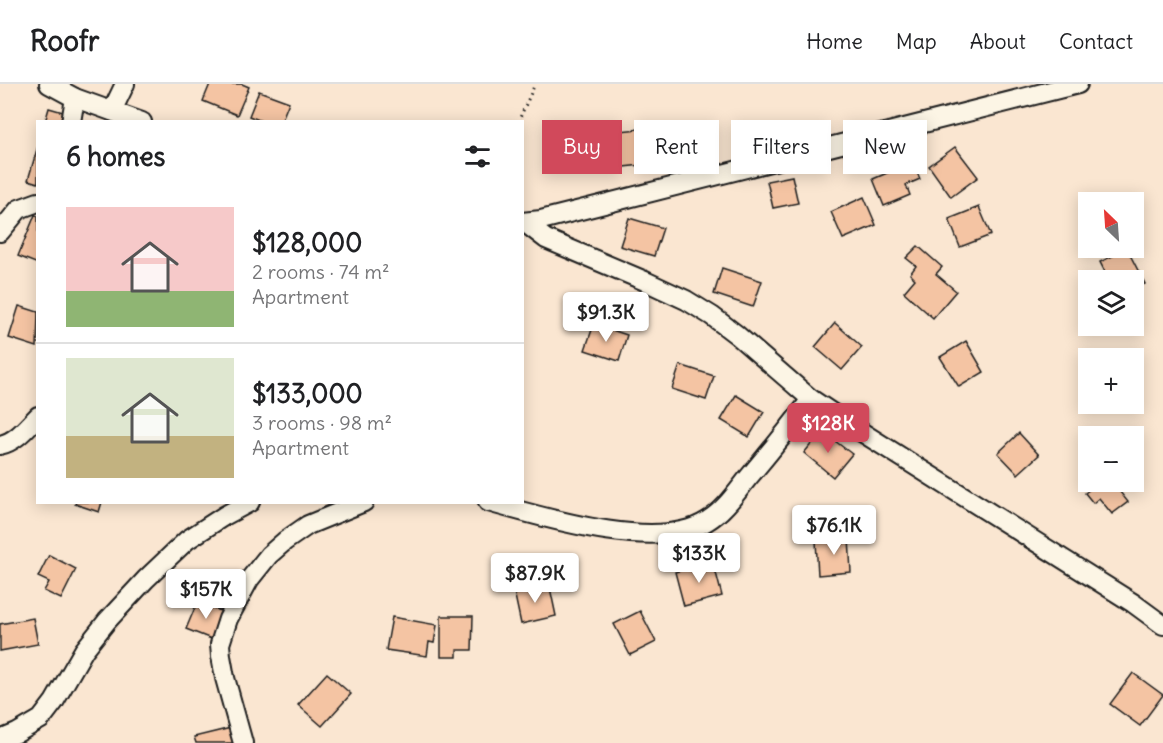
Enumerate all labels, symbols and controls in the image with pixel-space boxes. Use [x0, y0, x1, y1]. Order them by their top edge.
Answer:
text: Roofr [30, 23, 99, 59]
text: Home [806, 28, 863, 55]
text: Map [896, 28, 937, 55]
text: About [970, 28, 1026, 55]
text: Contact [1059, 28, 1133, 55]
chip: Buy [542, 120, 622, 174]
chip: Rent [634, 120, 719, 174]
chip: Filters [731, 120, 831, 174]
chip: New [843, 120, 927, 174]
text: 6 homes [66, 140, 165, 173]
icon: filters [461, 140, 494, 173]
north arrow [1078, 192, 1144, 258]
map controls [1078, 192, 1144, 492]
text: $128,000 [252, 226, 362, 259]
icon: home [114, 231, 186, 303]
text: 2 rooms · 74 m² [252, 259, 389, 284]
button: layers [1078, 270, 1144, 336]
text: Apartment [252, 284, 349, 309]
pin: $91.3K [557, 292, 655, 343]
text: $91.3K [577, 299, 635, 324]
button: + [1078, 348, 1144, 414]
text: $133,000 [252, 377, 363, 410]
icon: home [114, 382, 186, 454]
pin: $128K [786, 403, 870, 454]
text: 3 rooms · 98 m² [252, 410, 392, 435]
text: $128K [801, 410, 855, 435]
button: − [1078, 426, 1144, 492]
text: Apartment [252, 435, 349, 460]
pin: $76.1K [785, 505, 883, 556]
text: $76.1K [806, 512, 862, 537]
pin: $133K [657, 533, 741, 584]
text: $133K [672, 540, 726, 565]
pin: $87.9K [486, 553, 584, 604]
text: $87.9K [505, 560, 565, 585]
pin: $157K [164, 569, 248, 620]
text: $157K [180, 576, 232, 601]

